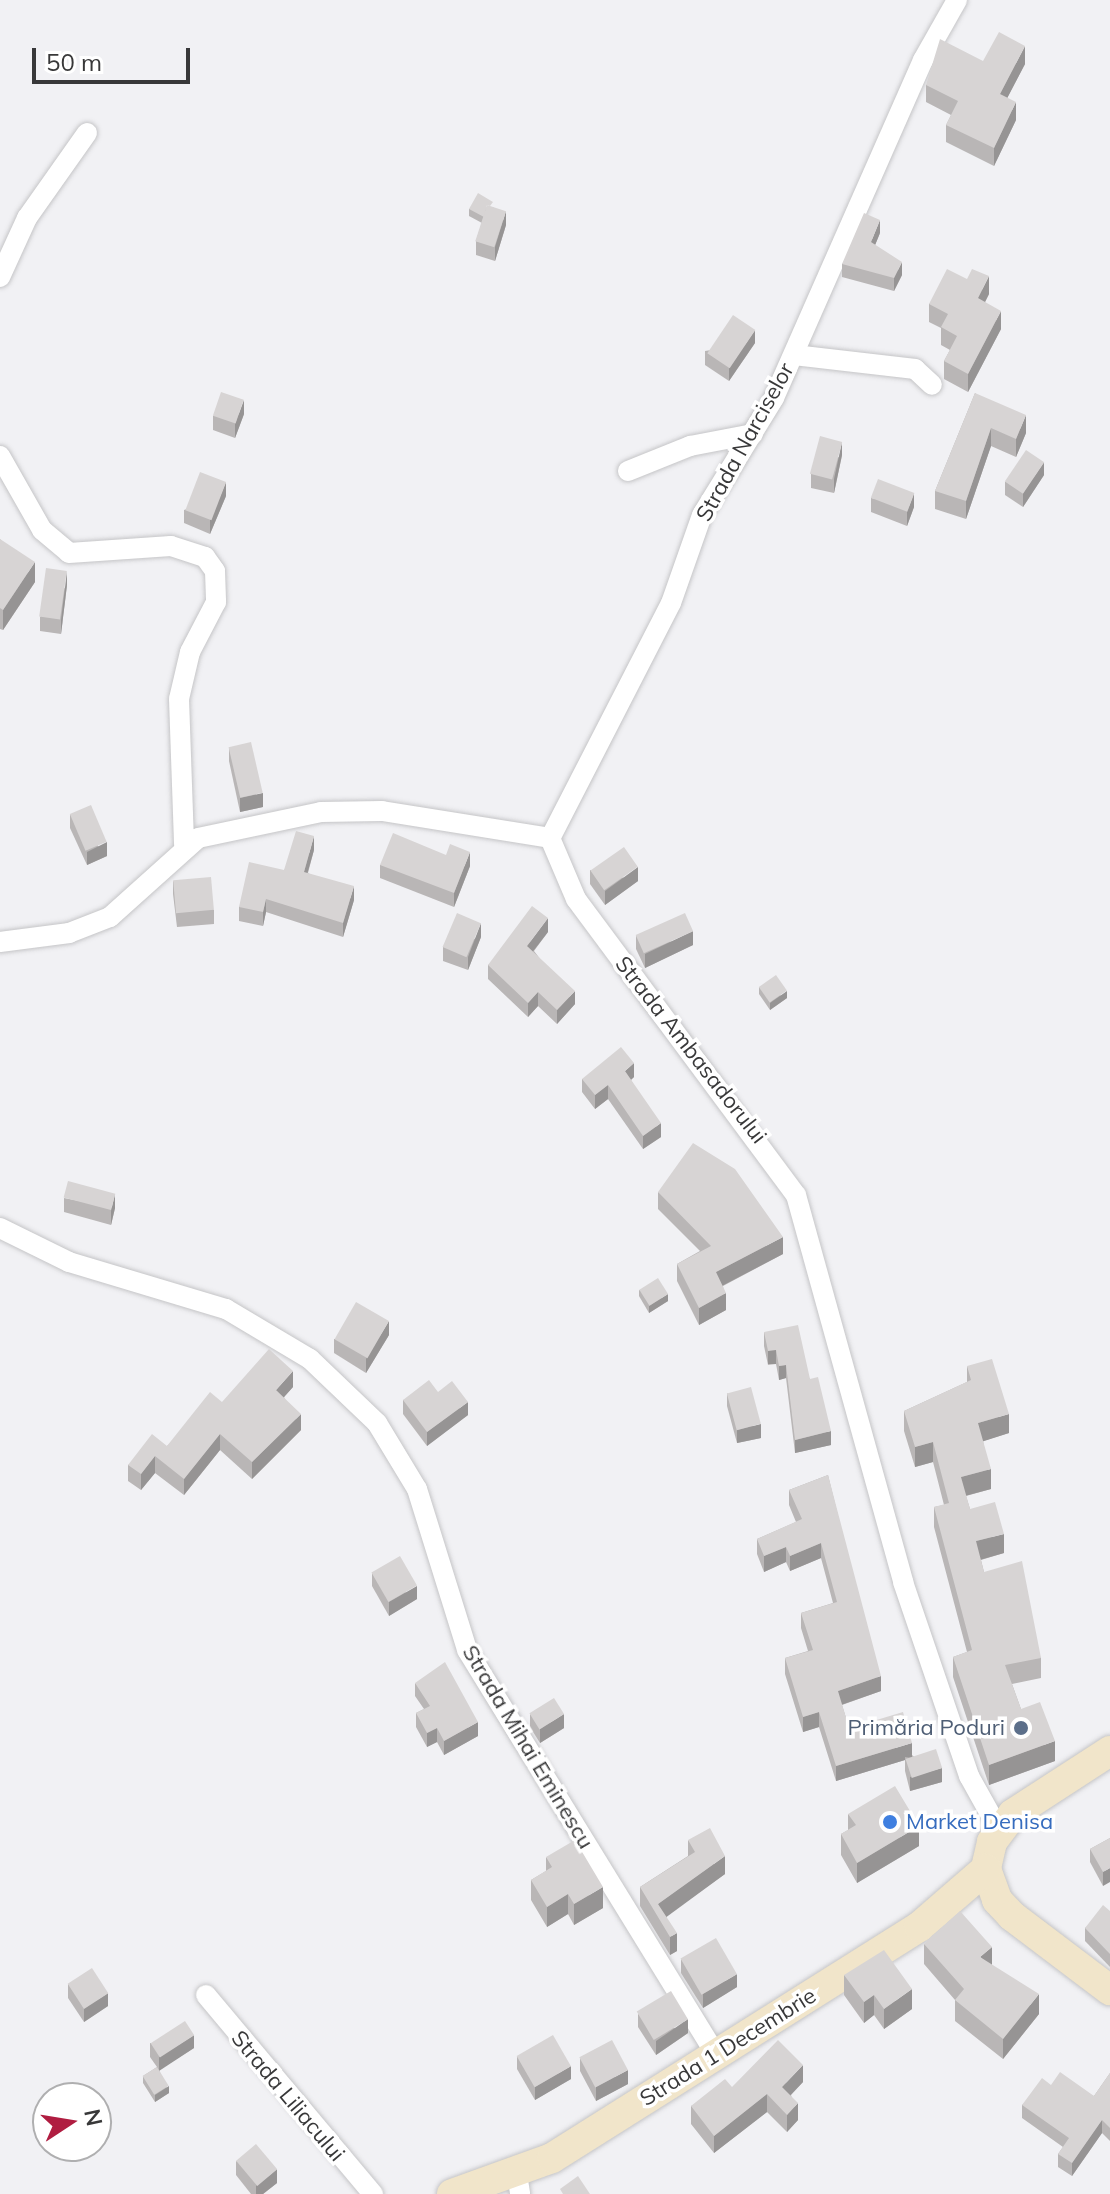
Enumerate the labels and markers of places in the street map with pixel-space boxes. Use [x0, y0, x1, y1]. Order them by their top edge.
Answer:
place label: Primăria Poduri [847, 1715, 1005, 1741]
marker: Primăria Poduri [1012, 1719, 1030, 1737]
place label: Market Denisa [906, 1809, 1053, 1835]
marker: Market Denisa [881, 1813, 899, 1831]

